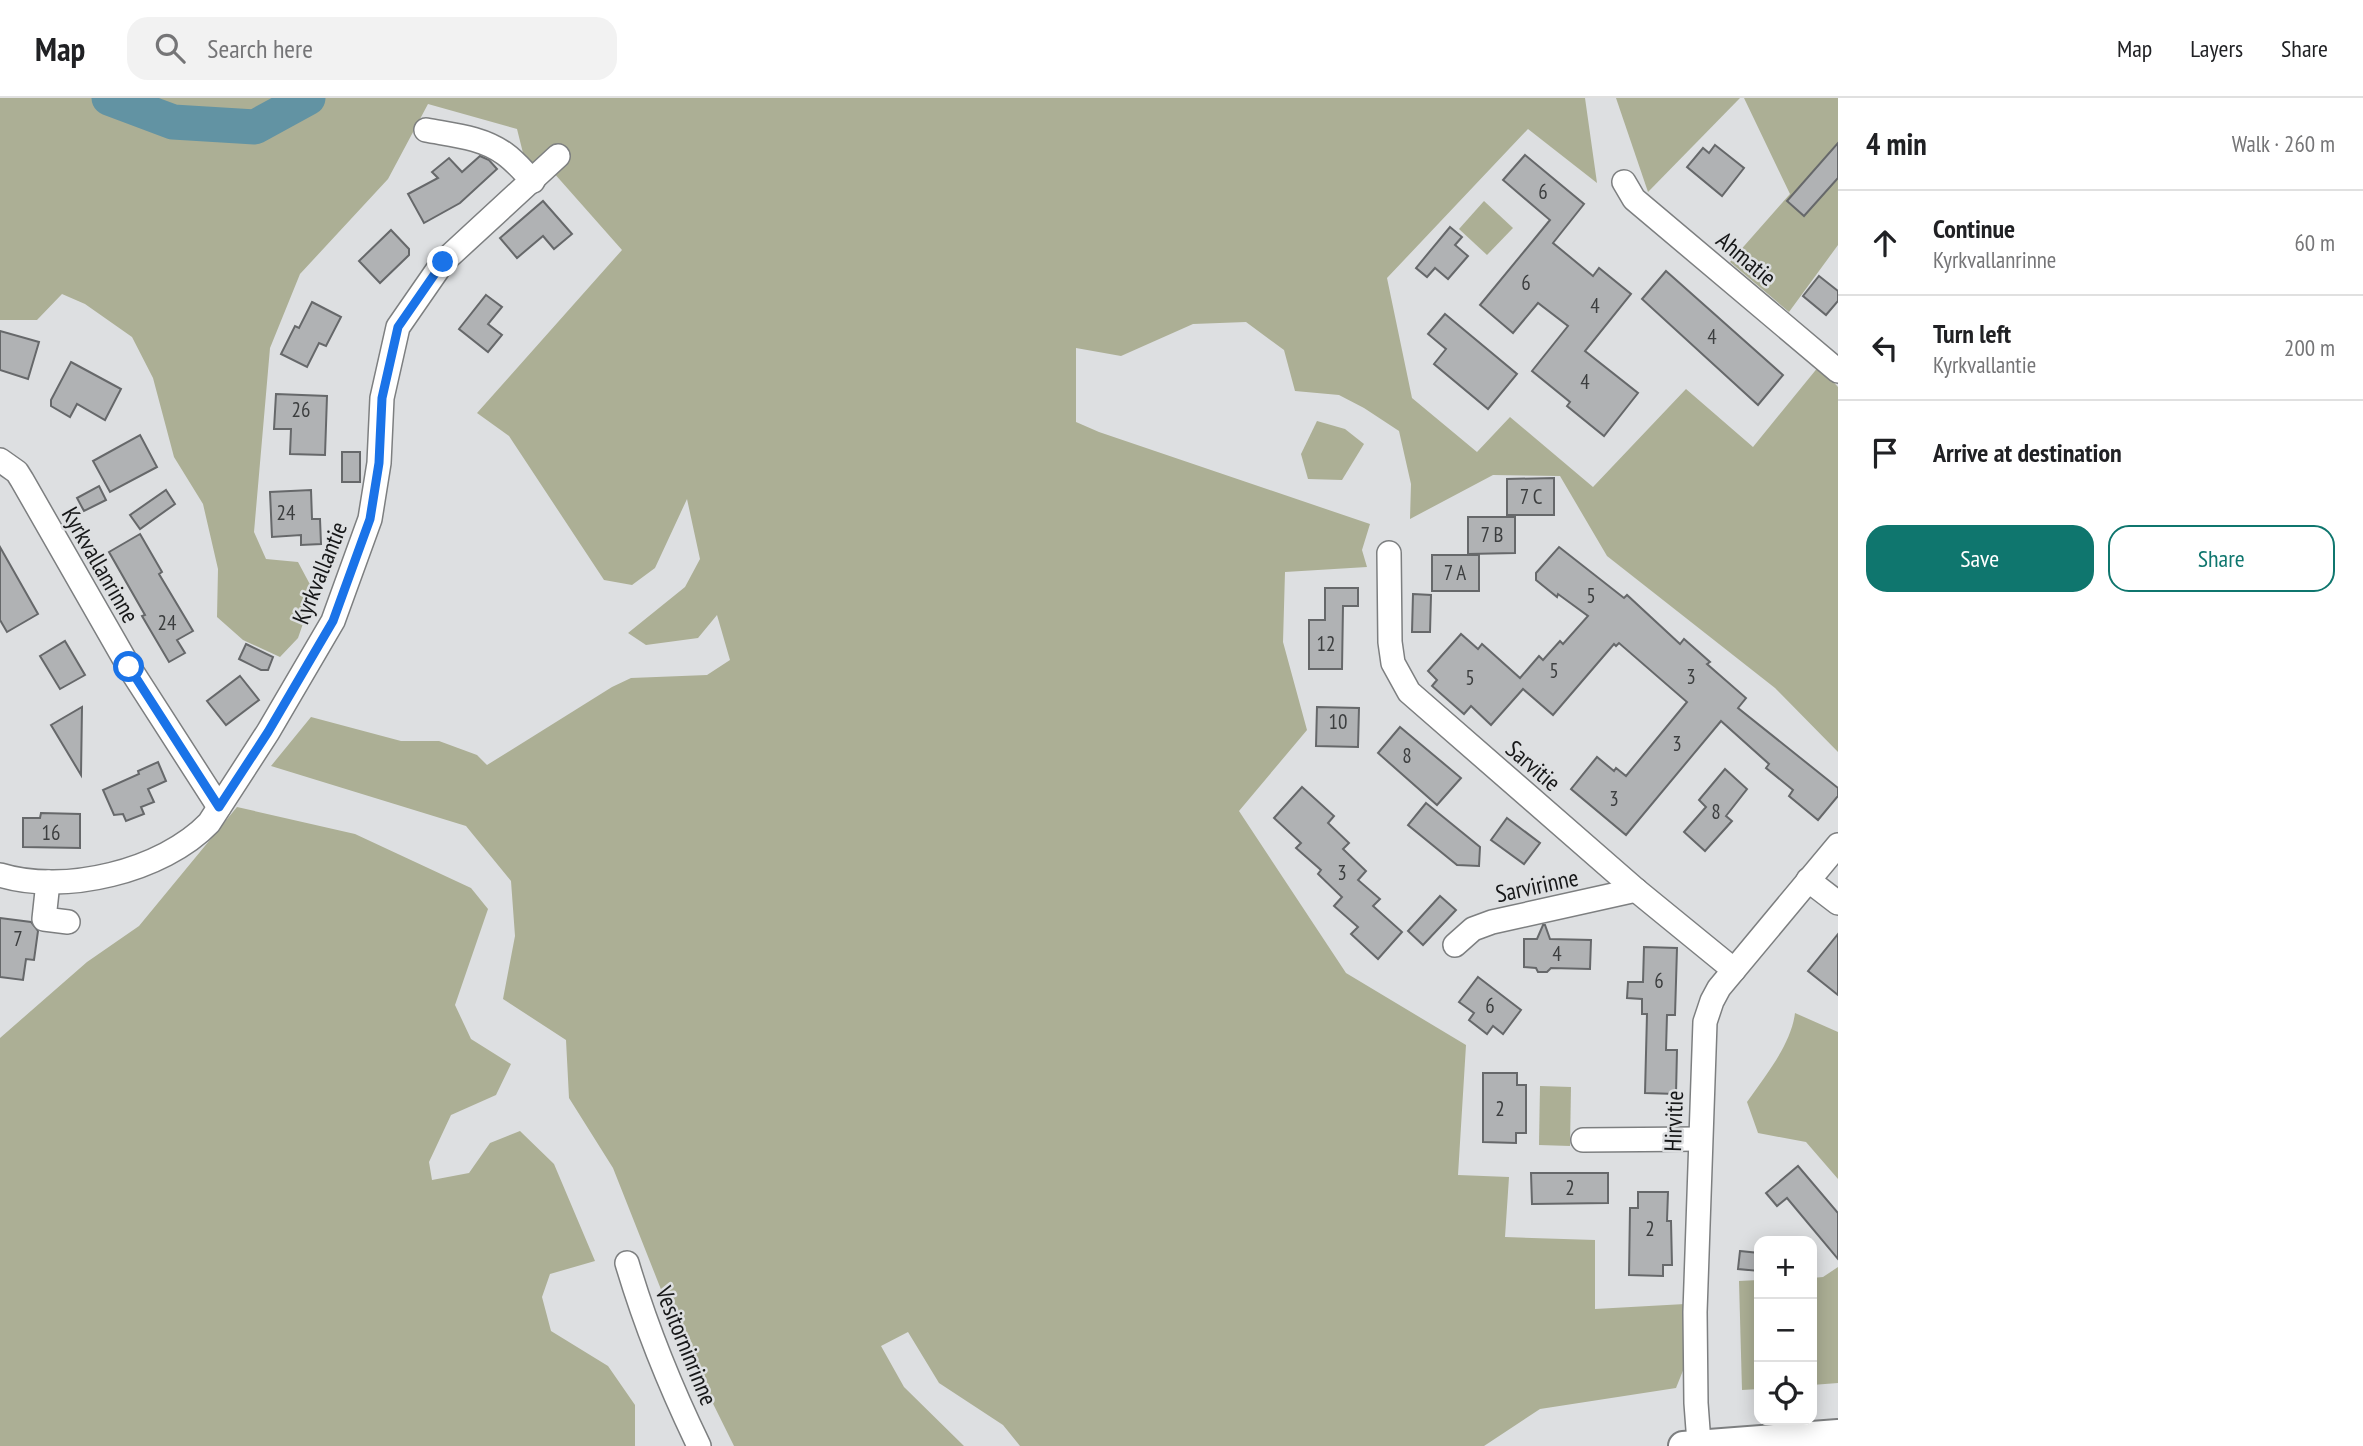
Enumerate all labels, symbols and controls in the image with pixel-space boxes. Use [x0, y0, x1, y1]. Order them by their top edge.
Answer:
search box [127, 17, 617, 80]
text: Map [35, 27, 85, 70]
icon: search [151, 29, 189, 67]
text: Search here [207, 32, 313, 65]
text: Map [2117, 33, 2152, 64]
text: Layers [2190, 33, 2243, 64]
text: Share [2281, 33, 2328, 64]
text: 4 min [1866, 124, 1927, 163]
text: Walk · 260 m [2232, 129, 2335, 158]
house number: 6 [1538, 178, 1548, 205]
text: Continue [1933, 212, 2015, 245]
icon: ahead [1866, 224, 1904, 262]
street label: Ahmatie [1710, 225, 1783, 293]
text: 60 m [2294, 228, 2335, 257]
text: Kyrkvallanrinne [1933, 245, 2056, 274]
route end [427, 246, 458, 277]
house number: 6 [1521, 269, 1531, 296]
house number: 4 [1590, 292, 1600, 319]
text: Turn left [1933, 317, 2011, 350]
house number: 4 [1707, 323, 1717, 350]
icon: left [1866, 329, 1904, 367]
text: 200 m [2284, 333, 2335, 362]
text: Kyrkvallantie [1933, 350, 2036, 379]
house number: 4 [1580, 368, 1590, 395]
house number: 26 [292, 396, 310, 423]
icon: arrive [1866, 434, 1904, 472]
text: Arrive at destination [1933, 436, 2122, 469]
house number: 7 C [1520, 483, 1543, 510]
house number: 24 [277, 499, 296, 526]
street label: Kyrkvallanrinne [55, 501, 146, 628]
street label: Kyrkvallantie [285, 517, 354, 629]
house number: 7 B [1481, 521, 1503, 548]
button: Save [1866, 525, 2094, 592]
button: Share [2108, 525, 2335, 592]
house number: 7 A [1444, 559, 1466, 586]
house number: 5 [1586, 582, 1596, 609]
house number: 24 [158, 609, 177, 636]
house number: 12 [1317, 630, 1335, 657]
route start [113, 651, 144, 682]
house number: 5 [1549, 657, 1559, 684]
house number: 3 [1686, 663, 1696, 690]
house number: 5 [1465, 664, 1475, 691]
house number: 10 [1329, 708, 1347, 735]
house number: 3 [1672, 730, 1682, 757]
street label: Sarvitie [1499, 733, 1567, 798]
house number: 8 [1402, 742, 1412, 769]
house number: 3 [1609, 785, 1619, 812]
house number: 8 [1711, 798, 1721, 825]
house number: 16 [42, 819, 60, 846]
house number: 3 [1337, 859, 1347, 886]
street label: Sarvirinne [1493, 862, 1581, 909]
house number: 7 [13, 925, 23, 952]
house number: 4 [1552, 940, 1562, 967]
house number: 6 [1654, 967, 1664, 994]
house number: 6 [1485, 992, 1495, 1019]
street label: Hirvitie [1657, 1090, 1690, 1152]
house number: 2 [1495, 1095, 1505, 1122]
house number: 2 [1565, 1174, 1575, 1201]
house number: 2 [1645, 1215, 1655, 1242]
map controls [1754, 1236, 1817, 1425]
button: + [1754, 1236, 1817, 1299]
street label: Vesitorninrinne [648, 1281, 724, 1410]
button: − [1754, 1299, 1817, 1362]
button: locate [1754, 1362, 1817, 1425]

